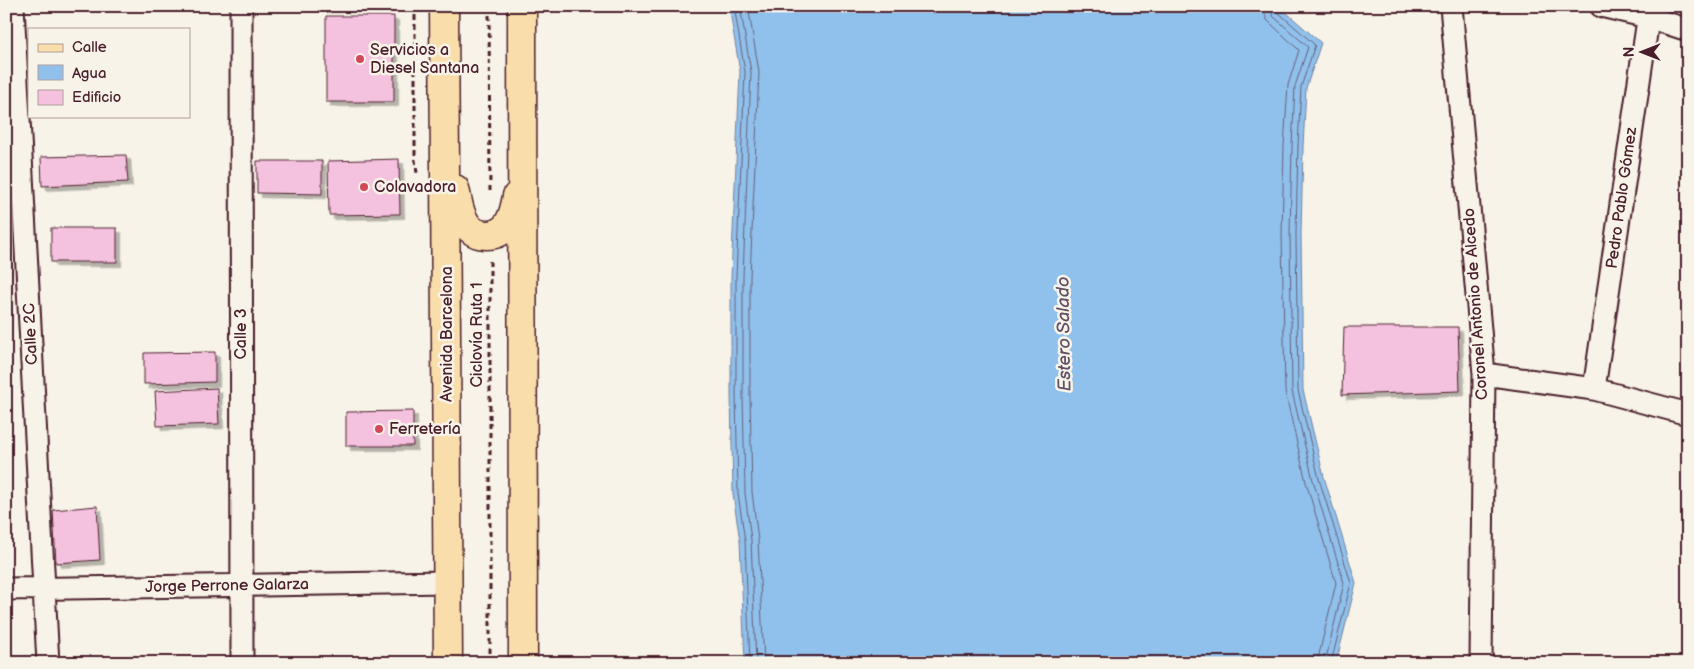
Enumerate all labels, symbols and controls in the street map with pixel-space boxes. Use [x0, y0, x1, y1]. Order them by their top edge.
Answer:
legend [28, 28, 190, 118]
north arrow [1616, 28, 1666, 78]
text: Calle [72, 38, 107, 57]
place label: Servicios a Diesel Santana [370, 41, 479, 78]
text: N [1621, 47, 1638, 57]
marker: Servicios a Diesel Santana [354, 53, 366, 65]
text: Agua [72, 64, 106, 83]
text: Edificio [72, 88, 121, 107]
street label: Pedro Pablo Gómez [1603, 126, 1641, 270]
place label: Colavadora [374, 178, 456, 197]
marker: Colavadora [358, 181, 370, 193]
street label: Coronel Antonio de Alcedo [1460, 207, 1492, 401]
street label: Avenida Barcelona [438, 266, 457, 402]
water label: Estero Salado [1052, 276, 1076, 392]
street label: Ciclovía Ruta 1 [468, 282, 487, 388]
street label: Calle 2C [20, 302, 42, 366]
street label: Calle 3 [232, 308, 251, 360]
place label: Ferretería [389, 420, 461, 439]
marker: Ferretería [373, 423, 385, 435]
street label: Jorge Perrone Galarza [145, 575, 309, 597]

